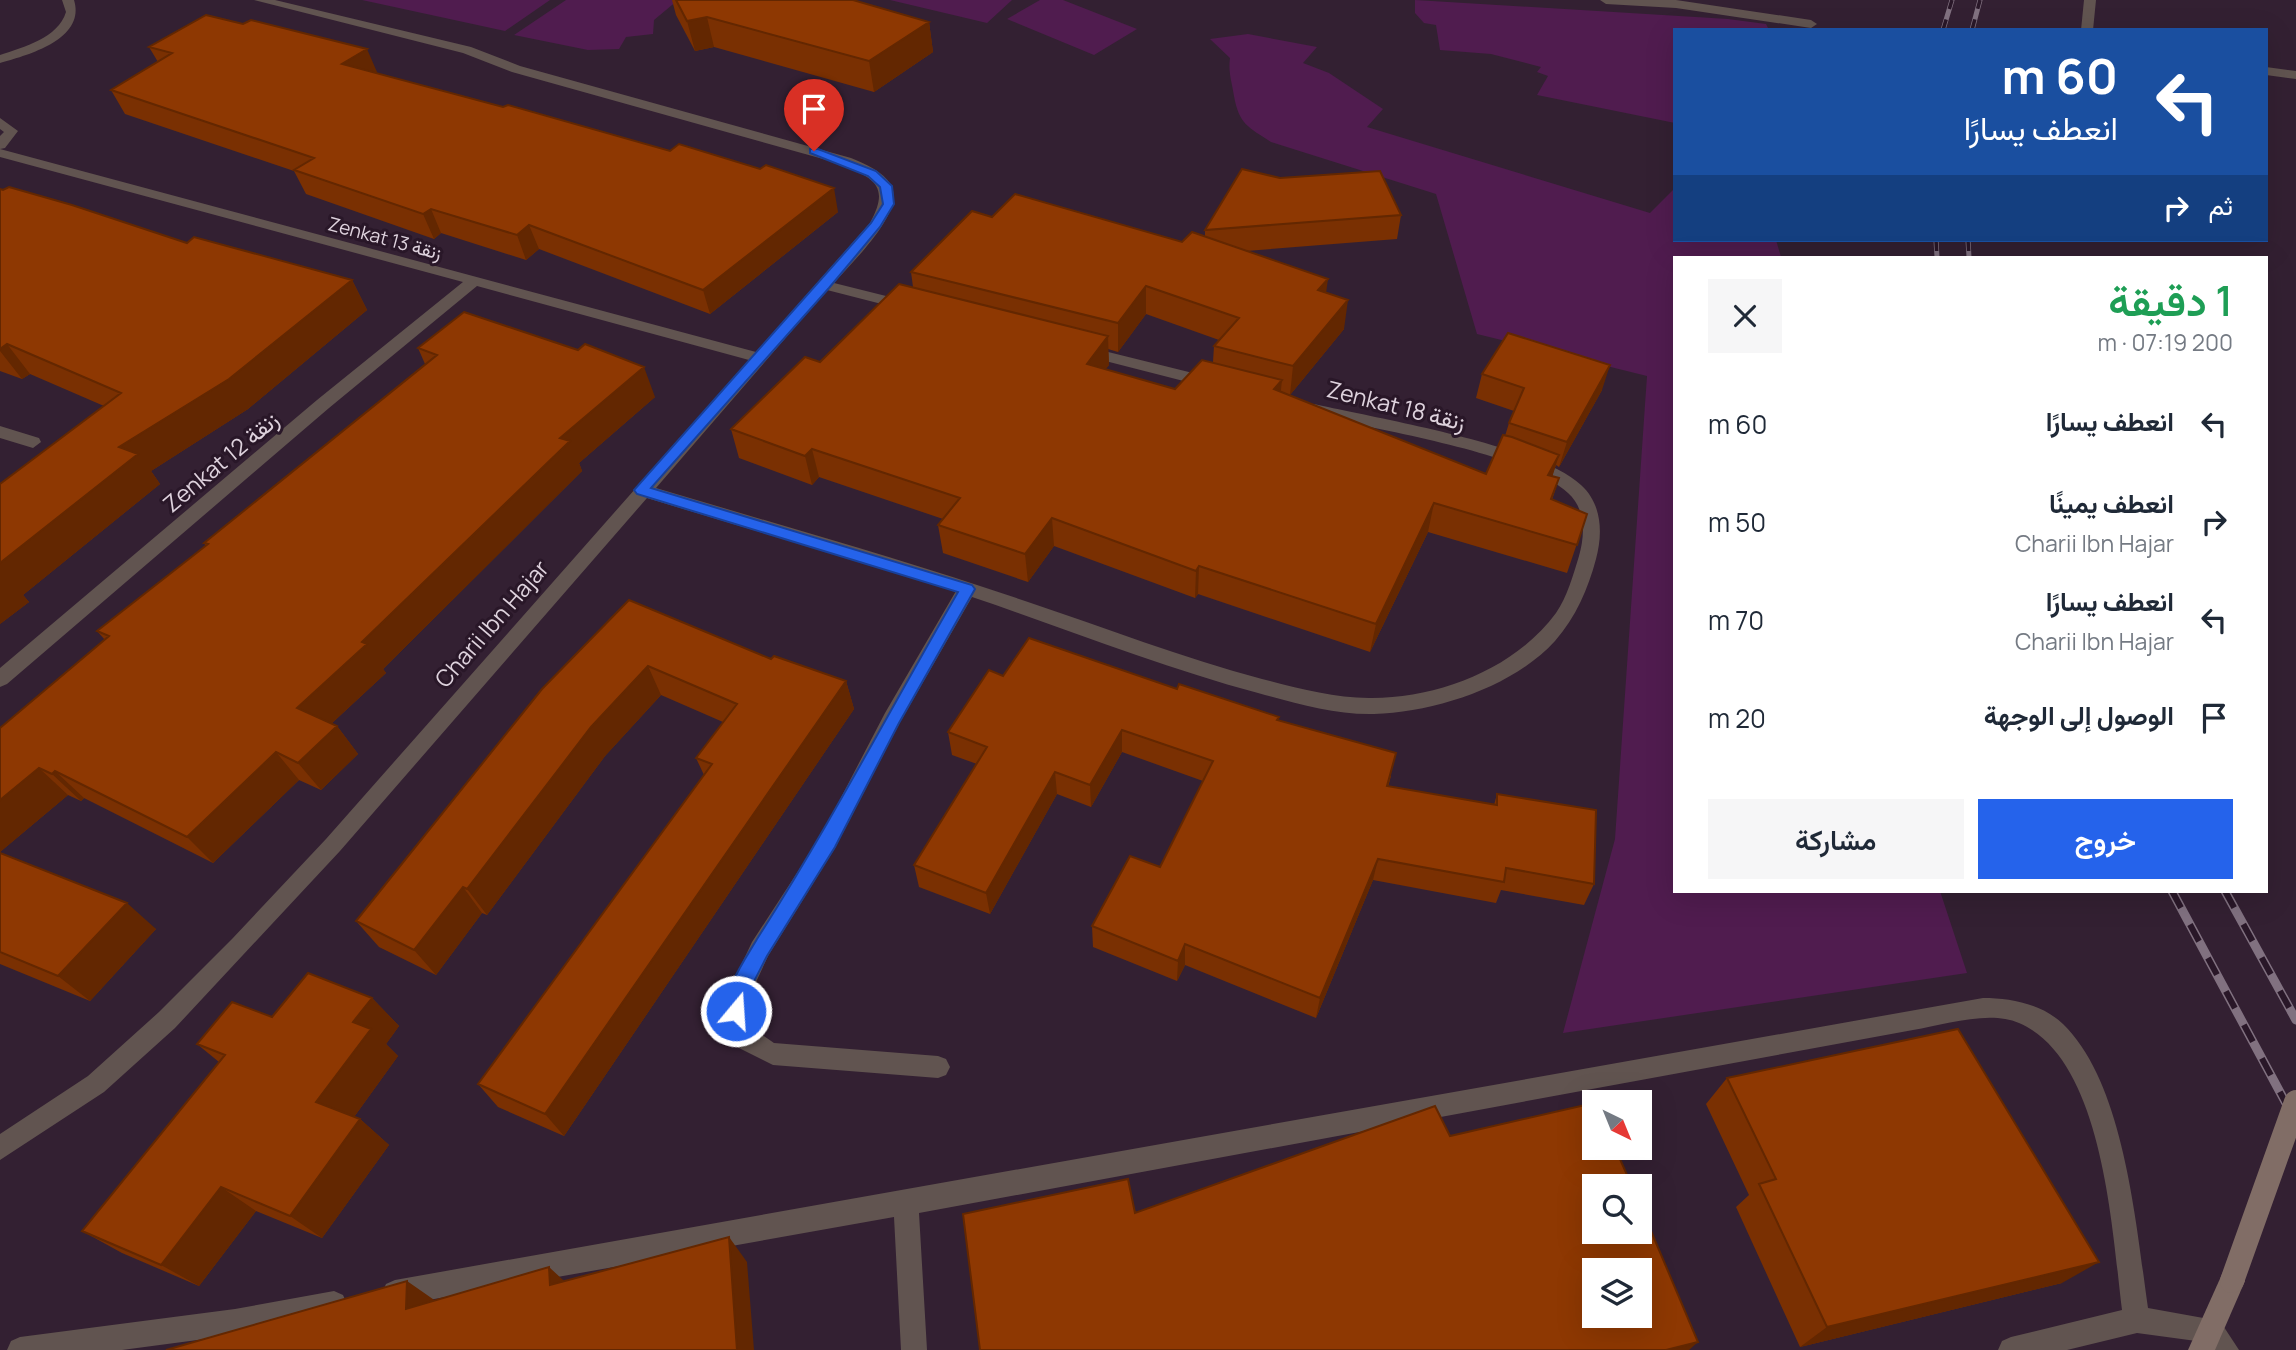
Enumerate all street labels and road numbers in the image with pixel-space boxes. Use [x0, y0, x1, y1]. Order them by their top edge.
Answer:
street label: Zenkat 13 زنقة [325, 210, 445, 266]
street label: Zenkat 18 زنقة [1323, 372, 1469, 438]
street label: Zenkat 12 زنقة [156, 403, 285, 519]
street label: Charii Ibn Hajar [427, 553, 556, 694]

